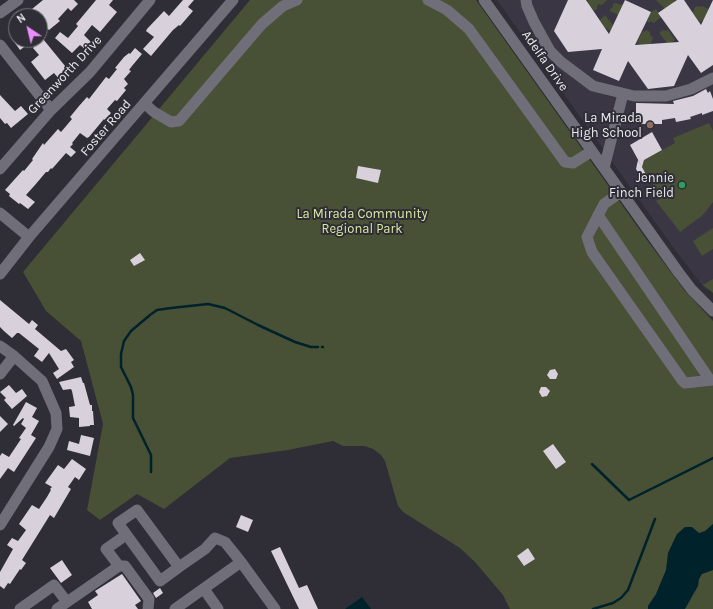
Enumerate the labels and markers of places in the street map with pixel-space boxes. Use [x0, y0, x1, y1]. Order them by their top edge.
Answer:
place label: La Mirada High School [571, 110, 642, 141]
marker: La Mirada High School [645, 120, 655, 130]
place label: Jennie Finch Field [609, 170, 674, 201]
marker: Jennie Finch Field [677, 180, 687, 190]

